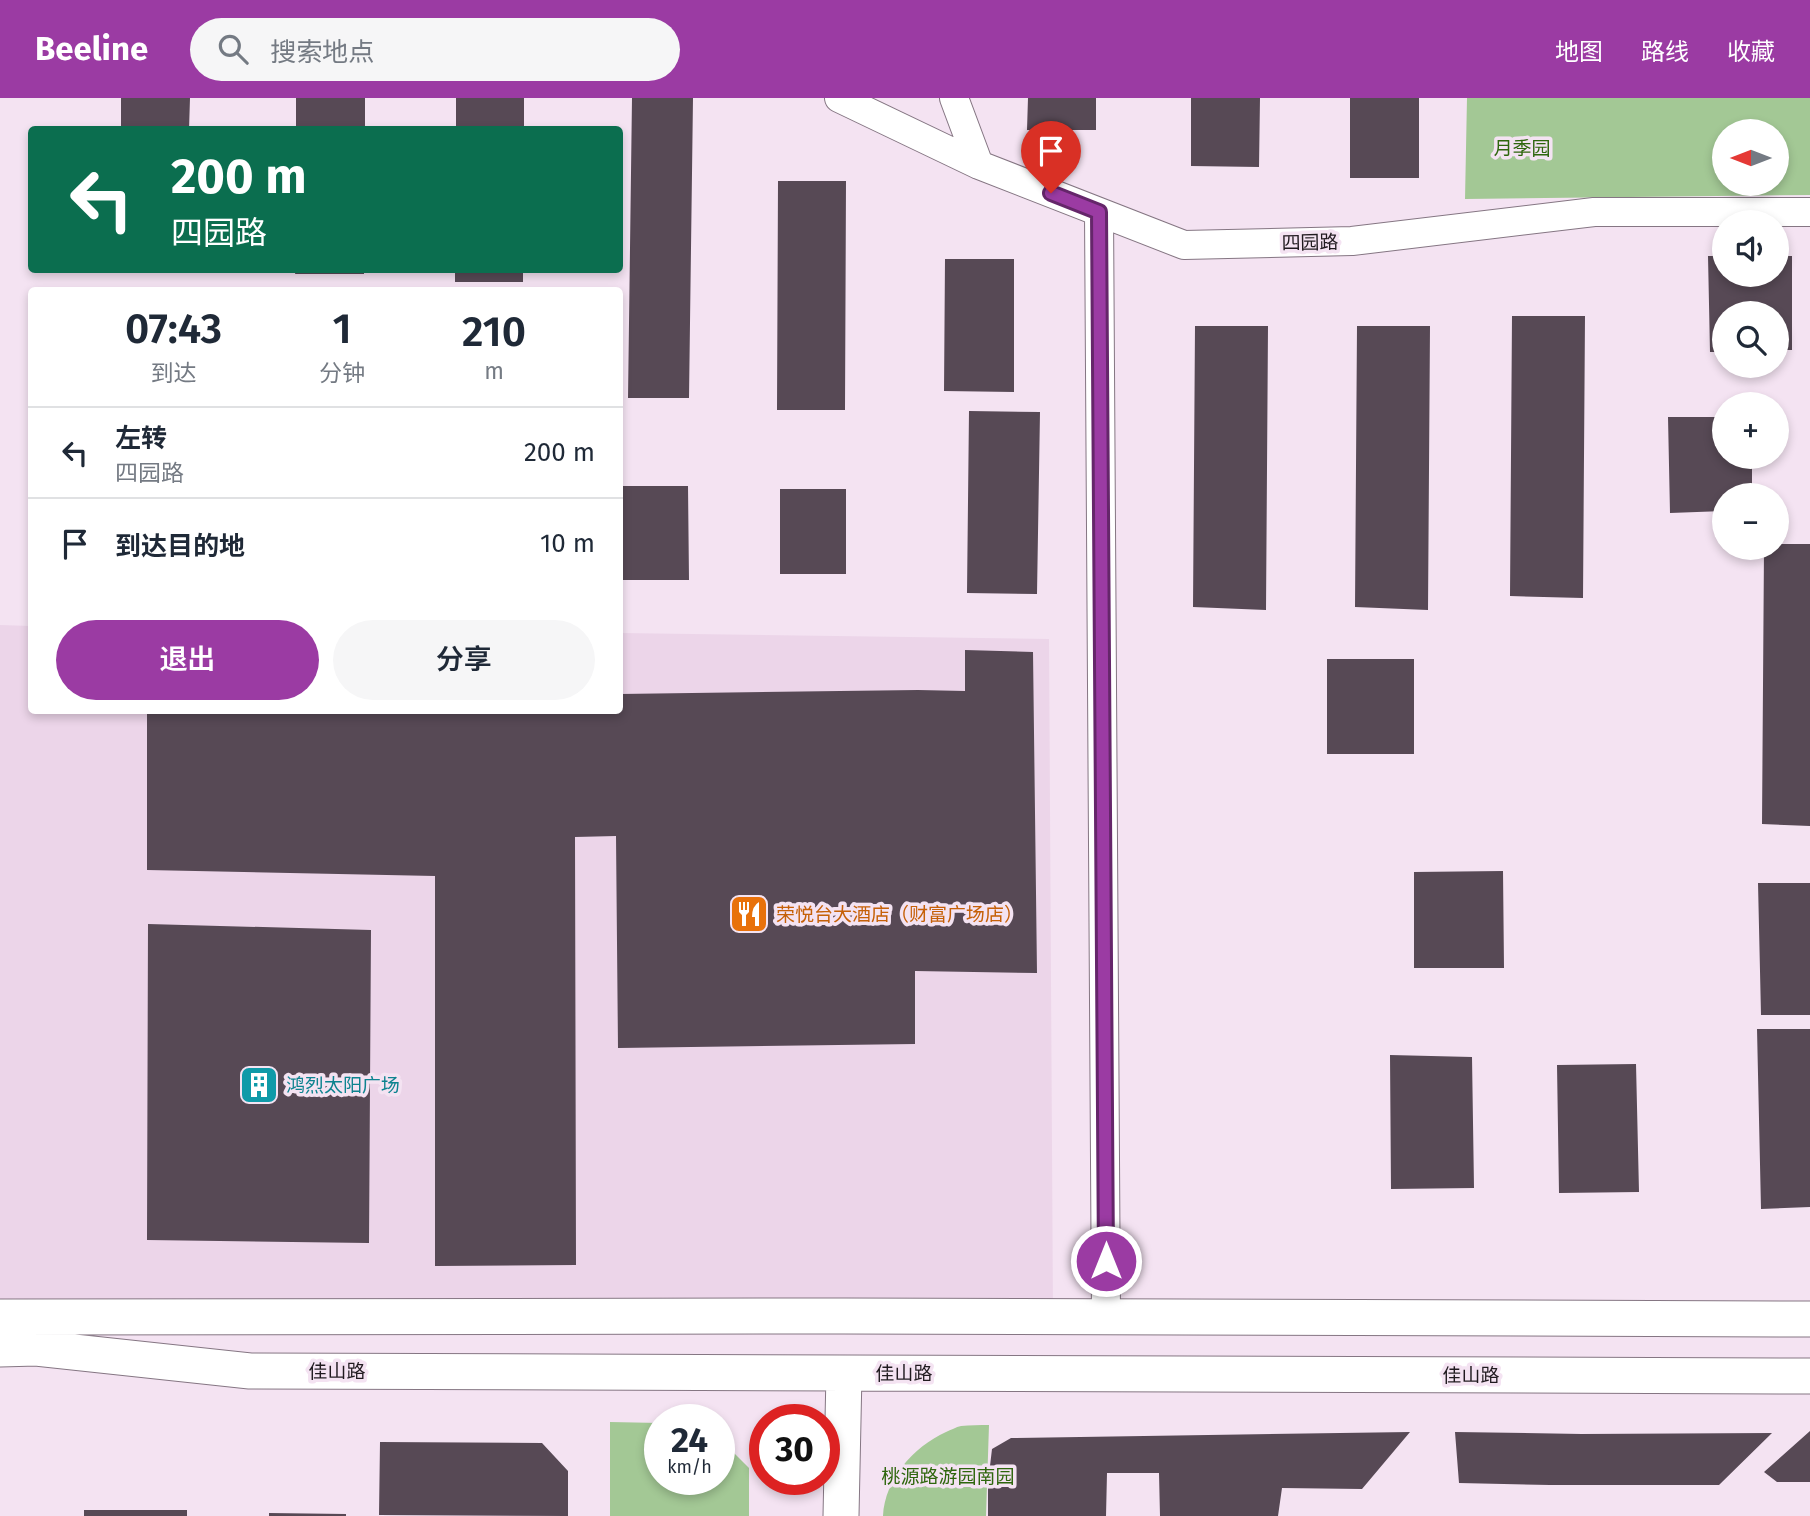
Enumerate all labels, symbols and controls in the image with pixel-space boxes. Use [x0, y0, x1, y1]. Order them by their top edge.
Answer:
search box [190, 18, 680, 81]
text: Beeline [35, 29, 148, 69]
icon: search [214, 30, 252, 68]
text: 搜索地点 [270, 37, 374, 68]
text: 地图 [1555, 38, 1603, 66]
text: 路线 [1641, 38, 1689, 66]
text: 收藏 [1727, 38, 1775, 66]
north arrow [1712, 119, 1788, 196]
map controls [1712, 119, 1789, 560]
pin [1021, 121, 1081, 193]
icon: arrive [1032, 132, 1070, 170]
park label: 月季园 [1493, 137, 1551, 160]
text: 200 m [171, 147, 307, 206]
icon: left [56, 154, 147, 245]
button: sound [1712, 210, 1789, 287]
text: 四园路 [171, 214, 267, 252]
street label: 四园路 [1281, 231, 1339, 254]
button: search [1712, 301, 1789, 378]
text: 07:43 [125, 304, 222, 354]
text: 1 [332, 304, 352, 354]
text: 210 [462, 307, 526, 357]
text: m [484, 357, 504, 385]
text: 到达 [151, 359, 197, 387]
text: 分钟 [319, 359, 365, 387]
button: + [1712, 392, 1789, 469]
text: 左转 [115, 423, 167, 454]
icon: left [56, 434, 94, 472]
text: 200 m [524, 437, 595, 468]
text: 四园路 [115, 459, 184, 487]
button: − [1712, 483, 1789, 560]
icon: arrive [56, 525, 94, 563]
text: 10 m [540, 528, 595, 559]
text: 到达目的地 [115, 531, 245, 562]
button: 退出 [56, 620, 319, 700]
button: 分享 [333, 620, 595, 700]
restaurant icon: 荣悦台大酒店（财富广场店） [728, 893, 770, 935]
place label: 荣悦台大酒店（财富广场店） [776, 903, 1023, 926]
building icon: 鸿烈太阳广场 [238, 1064, 280, 1106]
place label: 鸿烈太阳广场 [286, 1074, 400, 1097]
position arrow [1069, 1224, 1143, 1298]
street label: 佳山路 [308, 1360, 366, 1383]
street label: 佳山路 [875, 1362, 933, 1385]
street label: 佳山路 [1442, 1364, 1500, 1387]
speed limit sign: 30 [749, 1404, 840, 1495]
text: 24 [671, 1419, 708, 1461]
text: km/h [667, 1456, 712, 1478]
park label: 桃源路游园南园 [881, 1465, 1015, 1488]

